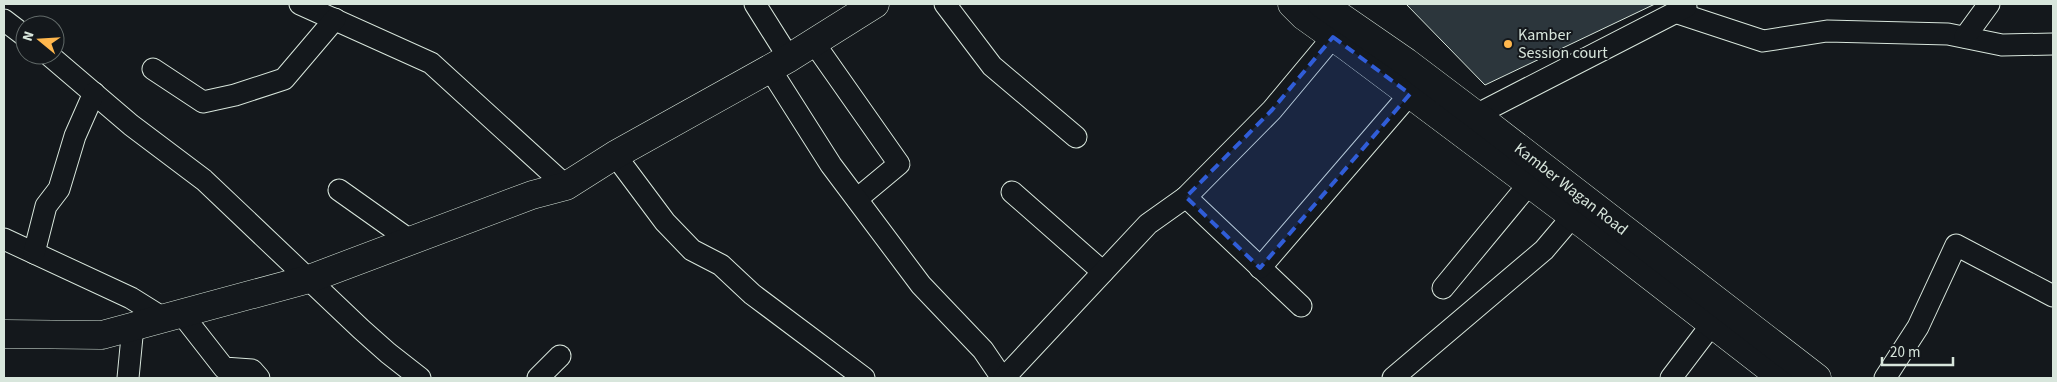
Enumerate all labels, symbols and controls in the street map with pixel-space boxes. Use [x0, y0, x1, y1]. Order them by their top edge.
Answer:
north arrow [15, 15, 65, 65]
place label: Kamber Session court [1518, 24, 1608, 64]
text: N [18, 29, 40, 44]
marker: Kamber Session court [1502, 38, 1514, 50]
street label: Kamber Wagan Road [1510, 138, 1632, 240]
scale bar [1882, 334, 1953, 366]
text: 20 m [1890, 342, 1920, 363]

